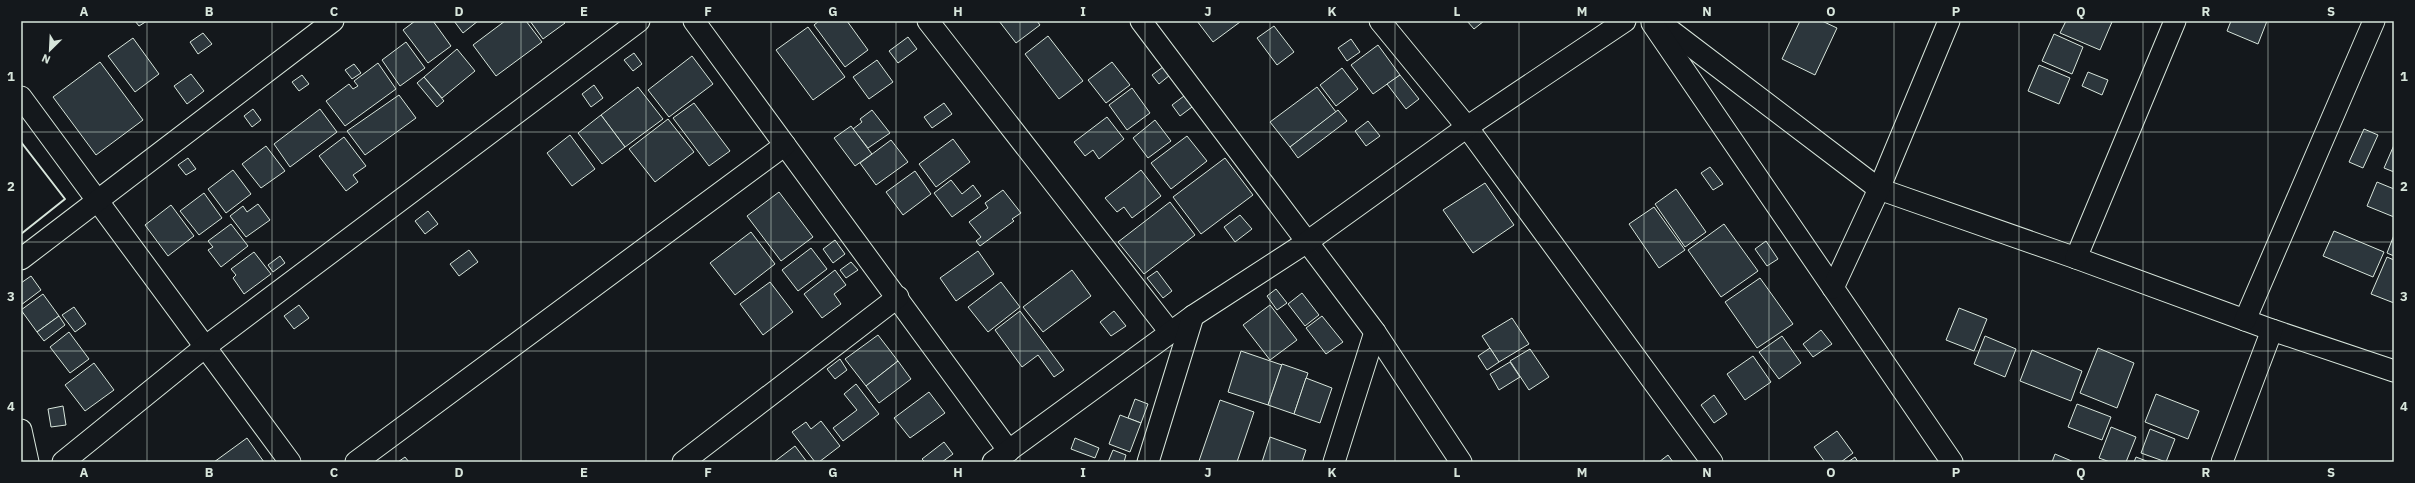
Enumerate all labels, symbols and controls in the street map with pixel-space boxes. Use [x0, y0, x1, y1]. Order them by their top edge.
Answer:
text: A [80, 3, 89, 20]
text: B [205, 3, 214, 20]
text: C [330, 3, 339, 20]
text: D [454, 3, 464, 20]
text: E [580, 3, 588, 20]
text: F [704, 3, 712, 20]
text: G [828, 3, 838, 20]
text: H [953, 3, 963, 20]
text: I [1080, 3, 1086, 20]
text: J [1204, 3, 1212, 20]
text: K [1327, 3, 1337, 20]
text: L [1454, 3, 1461, 20]
text: M [1577, 3, 1587, 20]
text: N [1702, 3, 1712, 20]
text: O [1826, 3, 1836, 20]
text: P [1952, 3, 1961, 20]
text: Q [2076, 3, 2086, 20]
text: R [2202, 3, 2211, 20]
text: S [2327, 3, 2335, 20]
north arrow [30, 30, 70, 70]
text: N [39, 51, 52, 67]
text: 1 [7, 68, 15, 85]
text: 1 [2400, 68, 2408, 85]
text: 2 [7, 178, 15, 195]
text: 2 [2400, 178, 2408, 195]
text: 3 [7, 288, 15, 305]
text: 3 [2400, 288, 2408, 305]
text: 4 [7, 398, 15, 415]
text: 4 [2400, 398, 2408, 415]
text: A [80, 464, 89, 481]
text: B [205, 464, 214, 481]
text: C [330, 464, 339, 481]
text: D [454, 464, 464, 481]
text: E [580, 464, 588, 481]
text: F [704, 464, 712, 481]
text: G [828, 464, 838, 481]
text: H [953, 464, 963, 481]
text: I [1080, 464, 1086, 481]
text: J [1204, 464, 1212, 481]
text: K [1327, 464, 1337, 481]
text: L [1454, 464, 1461, 481]
text: M [1577, 464, 1587, 481]
text: N [1702, 464, 1712, 481]
text: O [1826, 464, 1836, 481]
text: P [1952, 464, 1961, 481]
text: Q [2076, 464, 2086, 481]
text: R [2202, 464, 2211, 481]
text: S [2327, 464, 2335, 481]

